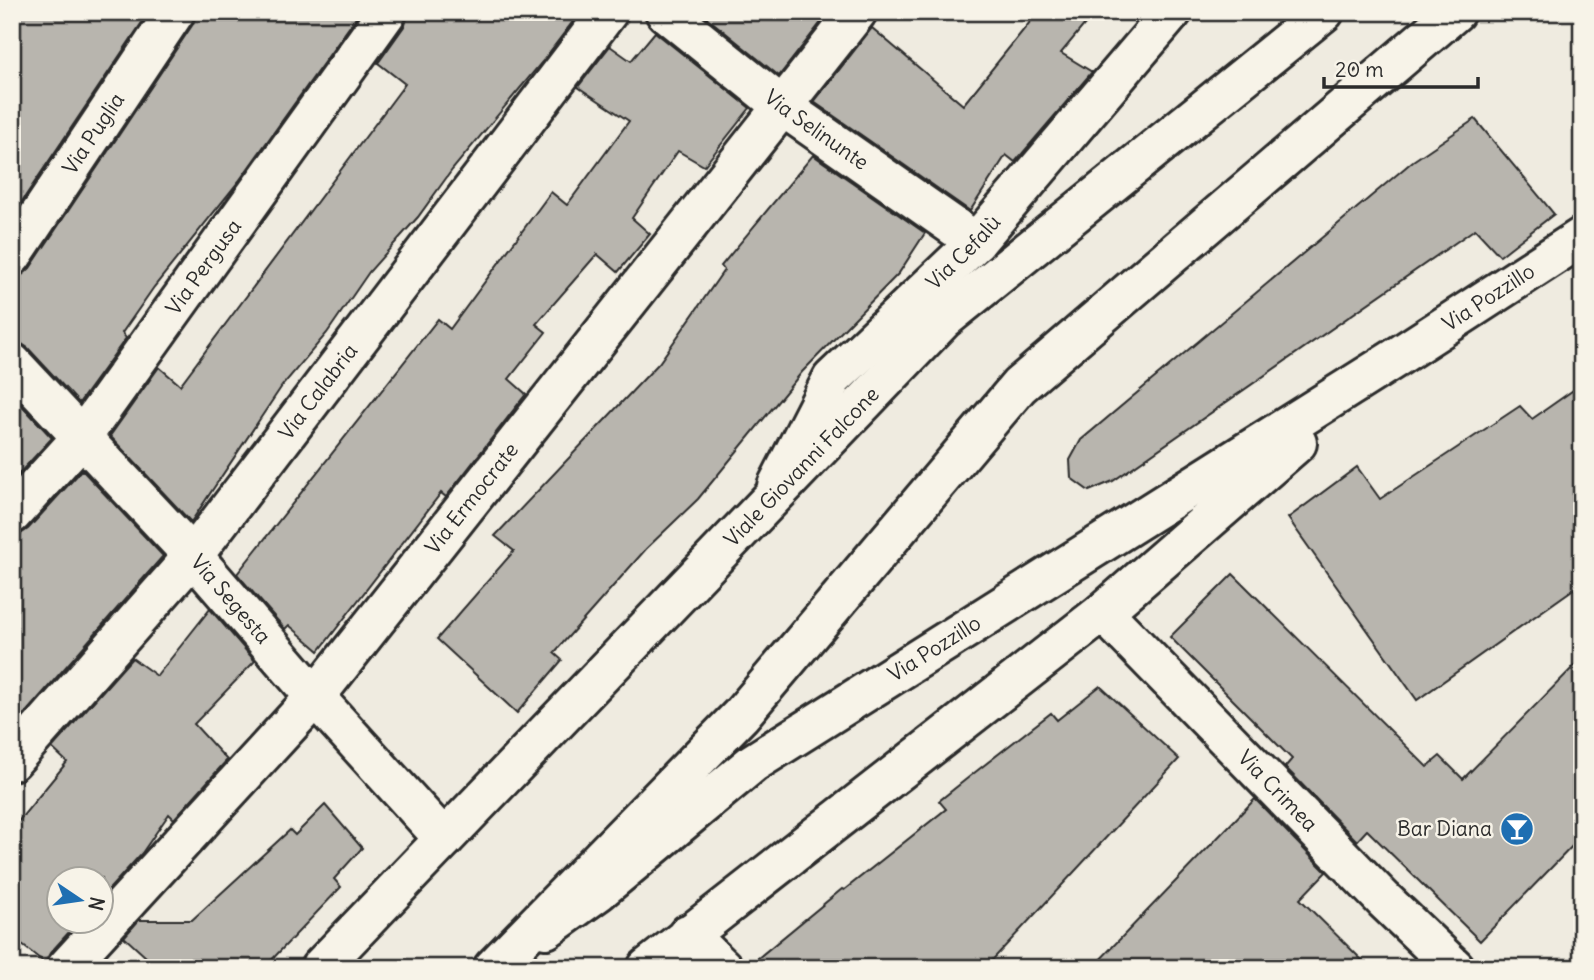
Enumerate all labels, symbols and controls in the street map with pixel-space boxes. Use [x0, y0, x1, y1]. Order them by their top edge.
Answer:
scale bar [1324, 46, 1478, 90]
text: 20 m [1335, 56, 1384, 83]
street label: Via Selinunte [759, 83, 874, 176]
street label: Via Puglia [56, 87, 130, 180]
street label: Via Cefalù [920, 209, 1006, 295]
street label: Via Pergusa [160, 214, 247, 320]
street label: Via Pozzillo [1437, 257, 1540, 337]
street label: Via Calabria [273, 338, 363, 445]
street label: Viale Giovanni Falcone [718, 381, 885, 552]
street label: Via Ermocrate [419, 437, 524, 560]
street label: Via Segesta [185, 549, 277, 649]
street label: Via Pozzillo [883, 609, 986, 688]
street label: Via Crimea [1232, 744, 1324, 837]
bar icon: Bar Diana [1498, 810, 1536, 848]
place label: Bar Diana [1397, 815, 1492, 842]
north arrow [46, 864, 116, 934]
text: N [83, 895, 110, 913]

